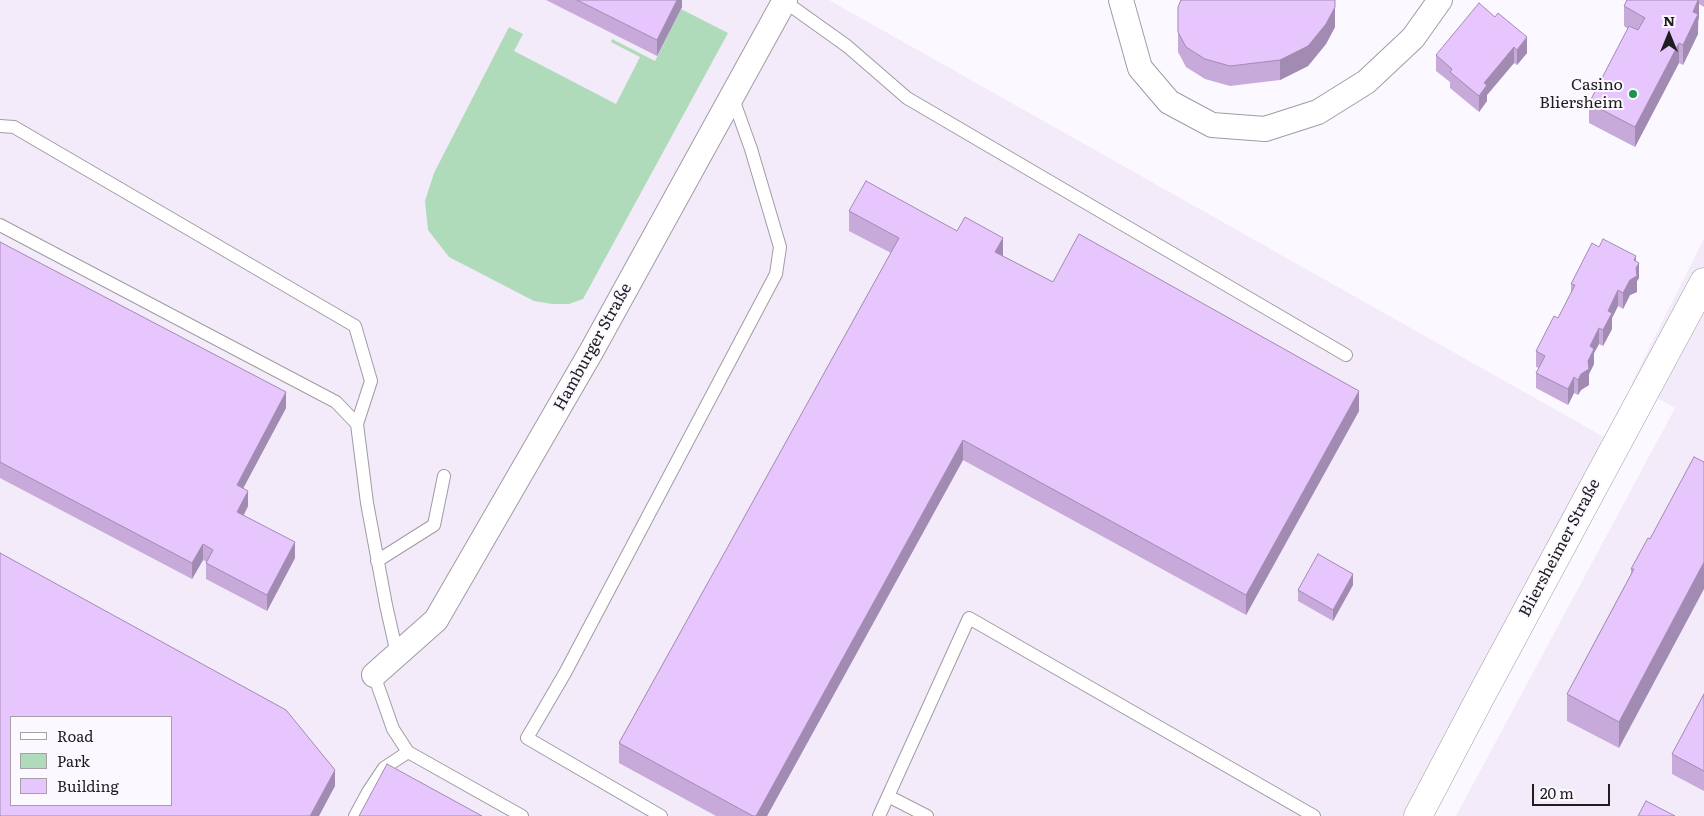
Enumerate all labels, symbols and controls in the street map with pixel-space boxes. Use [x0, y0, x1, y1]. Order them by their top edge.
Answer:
north arrow [1644, 10, 1694, 60]
text: N [1663, 10, 1675, 30]
place label: Casino Bliersheim [1539, 75, 1623, 113]
marker: Casino Bliersheim [1627, 88, 1639, 100]
street label: Hamburger Straße [550, 280, 636, 414]
street label: Bliersheimer Straße [1515, 476, 1605, 620]
legend [10, 716, 172, 806]
text: Road [57, 724, 93, 747]
text: Park [57, 749, 90, 772]
text: Building [57, 774, 119, 797]
scale bar [1534, 774, 1612, 806]
text: 20 m [1540, 781, 1574, 804]

